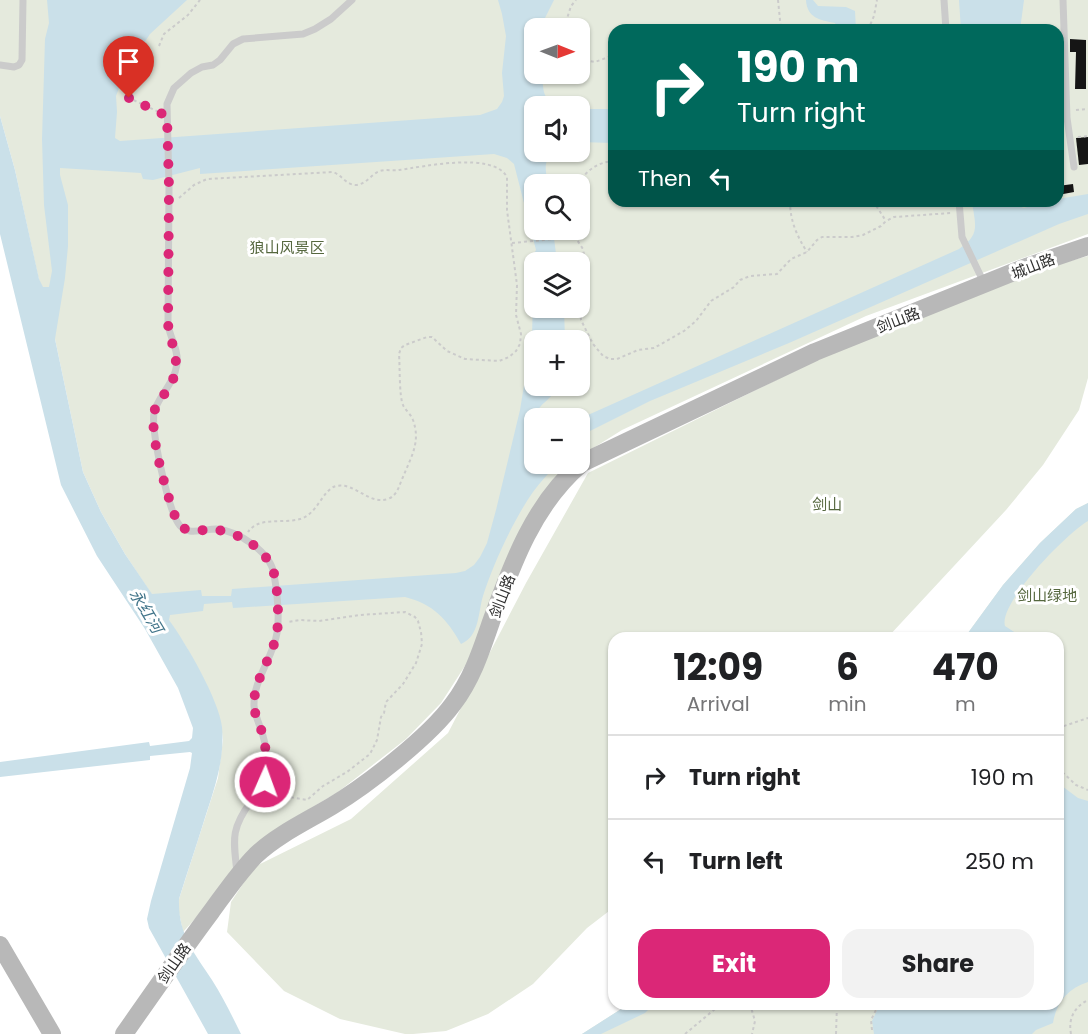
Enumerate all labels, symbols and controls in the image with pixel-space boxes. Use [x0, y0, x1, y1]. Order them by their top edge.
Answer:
north arrow [524, 18, 590, 84]
map controls [524, 18, 590, 474]
pin [103, 36, 154, 98]
text: 190 m [737, 38, 859, 97]
icon: arrive [112, 45, 145, 78]
icon: right [638, 48, 716, 126]
text: Turn right [737, 94, 866, 131]
button: sound [524, 96, 590, 162]
icon: left [704, 162, 737, 195]
text: Then [638, 163, 692, 194]
button: search [524, 174, 590, 240]
park label: 狼山风景区 [249, 237, 325, 258]
street label: 城山路 [1008, 248, 1058, 284]
button: layers [524, 252, 590, 318]
street label: 剑山路 [873, 302, 923, 338]
button: + [524, 330, 590, 396]
button: − [524, 408, 590, 474]
park label: 剑山 [812, 494, 842, 515]
street label: 剑山路 [484, 571, 520, 621]
water label: 永红河 [124, 584, 170, 640]
park label: 剑山绿地 [1017, 585, 1077, 606]
text: 12:09 [673, 642, 763, 693]
text: 6 [836, 642, 859, 693]
text: 470 [932, 642, 999, 693]
text: Arrival [687, 690, 750, 718]
text: min [828, 690, 867, 718]
text: m [955, 690, 976, 718]
position arrow [233, 750, 297, 814]
icon: right [638, 761, 671, 794]
text: Turn right [689, 762, 800, 793]
text: 190 m [971, 762, 1034, 793]
icon: left [638, 845, 671, 878]
text: Turn left [689, 846, 783, 877]
text: 250 m [965, 846, 1034, 877]
button: Exit [638, 929, 830, 998]
button: Share [842, 929, 1034, 998]
street label: 剑山路 [152, 939, 196, 987]

